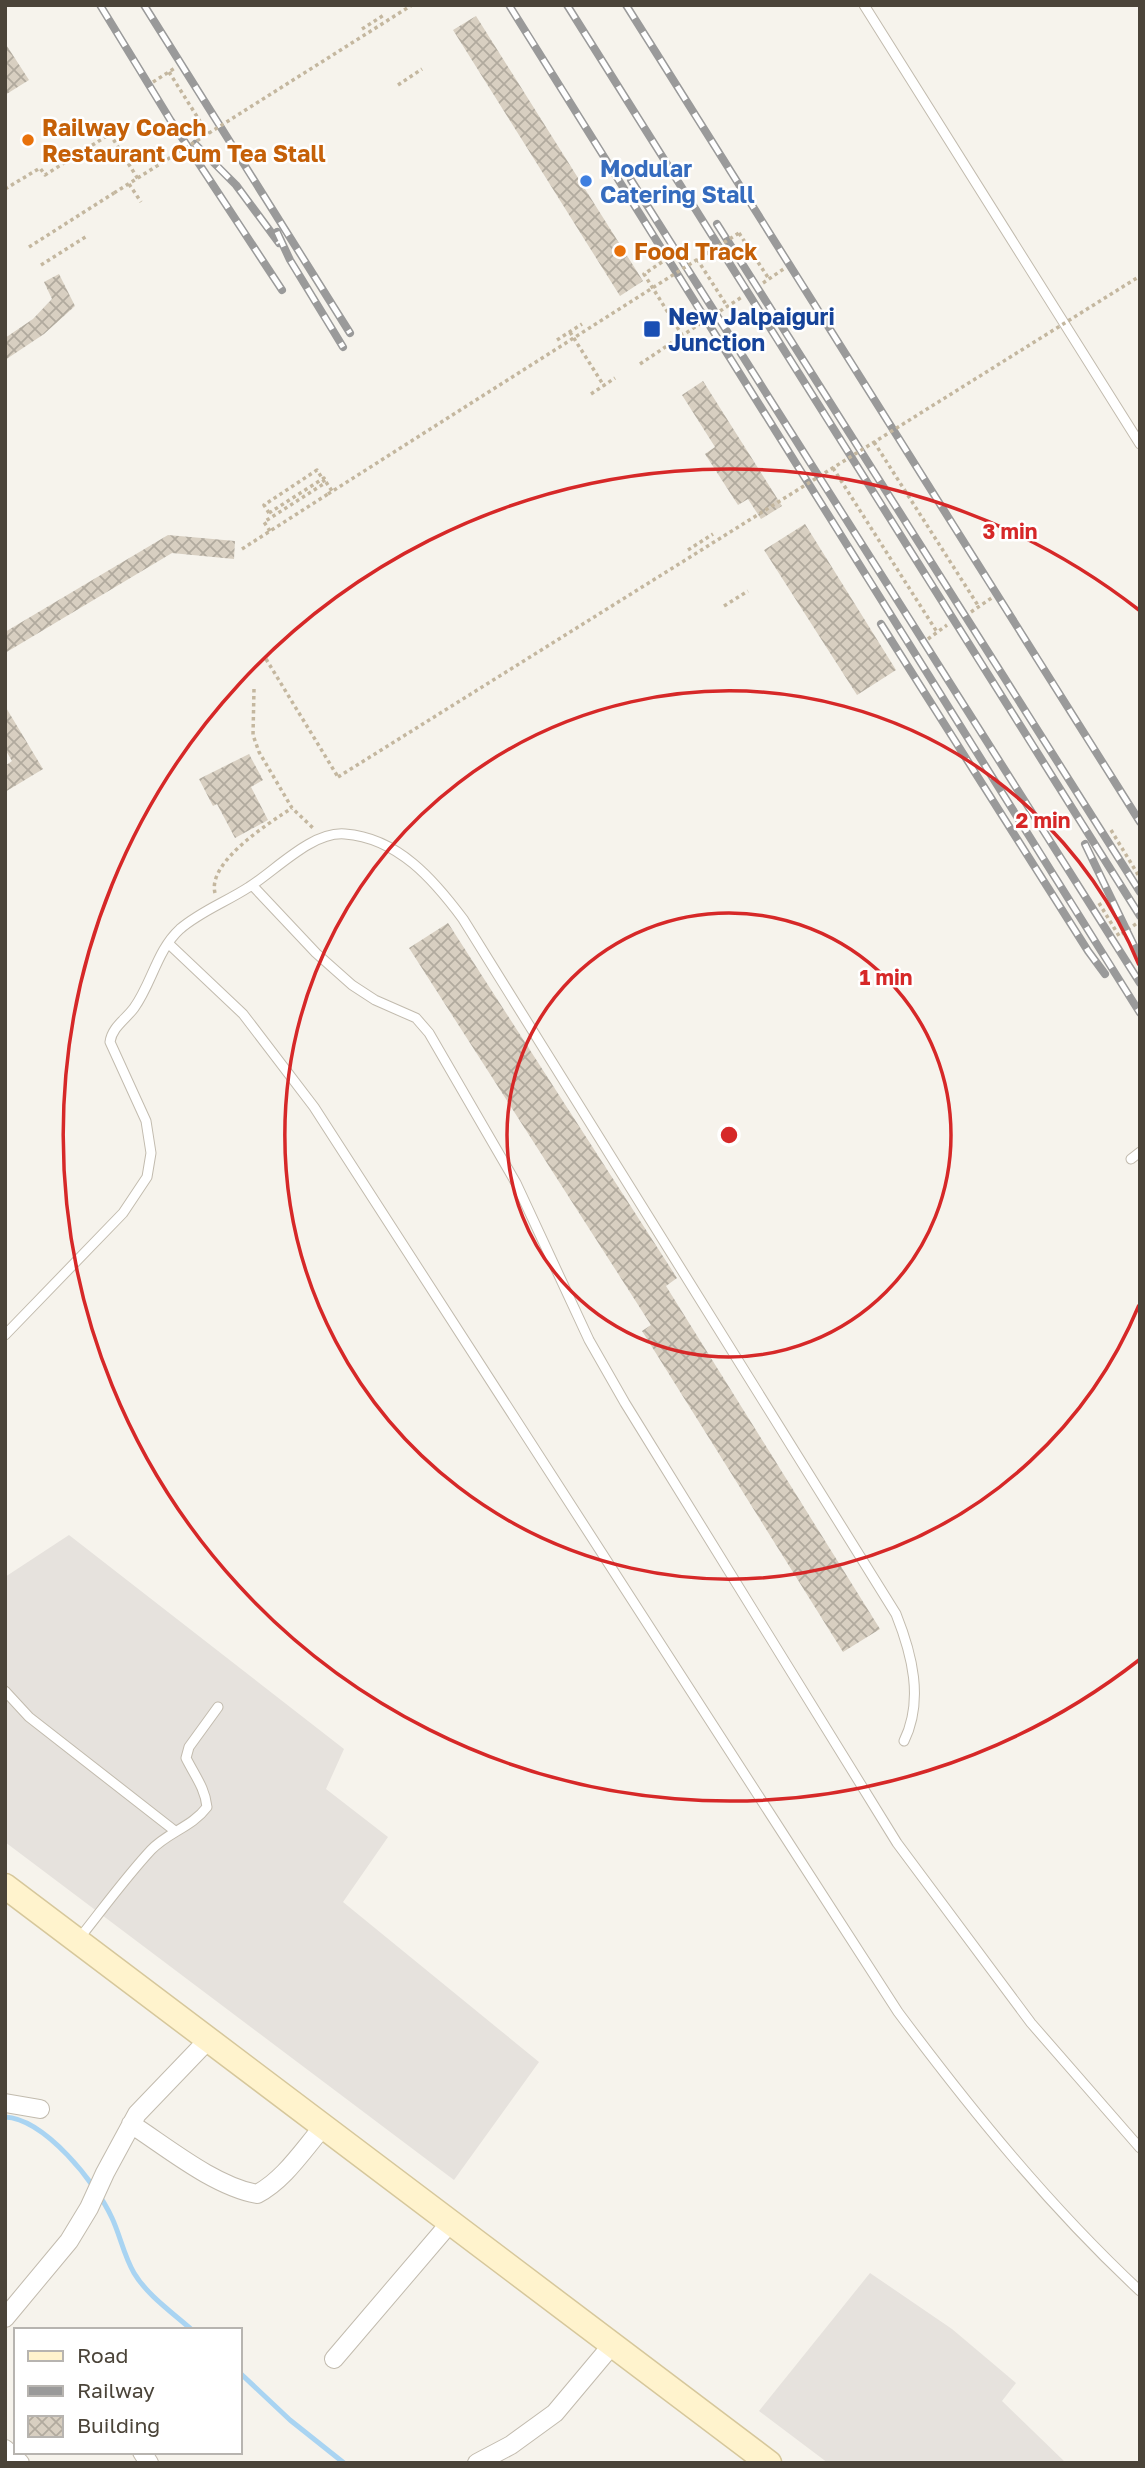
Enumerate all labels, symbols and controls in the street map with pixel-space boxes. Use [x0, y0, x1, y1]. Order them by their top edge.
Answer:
place label: Railway Coach Restaurant Cum Tea Stall [42, 113, 326, 167]
marker: Railway Coach Restaurant Cum Tea Stall [20, 132, 36, 148]
place label: Modular Catering Stall [600, 154, 755, 208]
marker: Modular Catering Stall [578, 173, 594, 189]
place label: Food Track [634, 237, 758, 265]
marker: Food Track [612, 243, 628, 259]
place label: New Jalpaiguri Junction [668, 302, 835, 356]
marker: New Jalpaiguri Junction [642, 319, 662, 339]
text: 3 min [983, 518, 1037, 544]
text: 2 min [1016, 807, 1070, 833]
text: 1 min [860, 964, 912, 990]
centre of rings [717, 1123, 741, 1147]
legend [14, 2328, 242, 2454]
text: Road [77, 2342, 128, 2368]
text: Railway [77, 2377, 155, 2403]
text: Building [77, 2412, 160, 2438]

